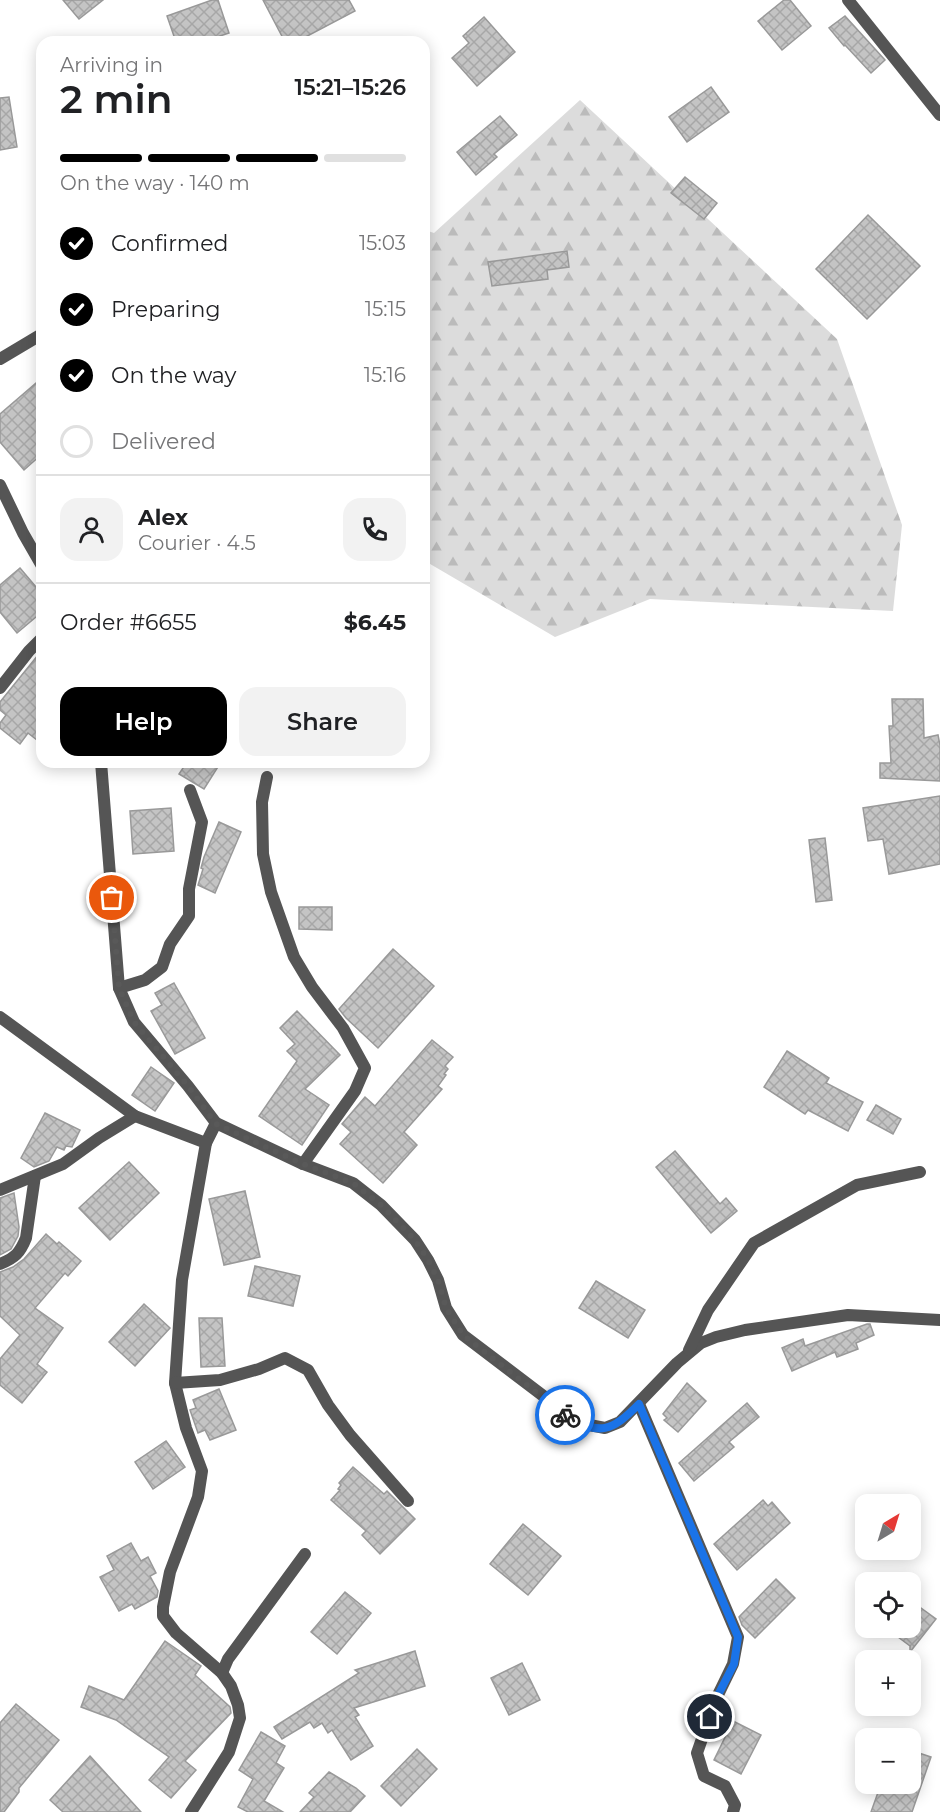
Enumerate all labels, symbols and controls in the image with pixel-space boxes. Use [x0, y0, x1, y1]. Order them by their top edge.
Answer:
text: Arriving in [60, 53, 163, 77]
text: 15:21–15:26 [294, 74, 406, 101]
text: 2 min [60, 75, 173, 123]
text: On the way · 140 m [60, 171, 250, 195]
icon: check [60, 227, 93, 260]
text: Confirmed [111, 230, 228, 257]
text: 15:03 [359, 231, 406, 255]
icon: check [60, 293, 93, 326]
text: Preparing [111, 296, 220, 323]
text: 15:15 [365, 297, 406, 321]
icon: check [60, 359, 93, 392]
text: On the way [111, 362, 236, 389]
text: 15:16 [364, 363, 406, 387]
text: Delivered [111, 428, 216, 455]
button: person [60, 498, 123, 561]
button: phone [343, 498, 406, 561]
text: Alex [138, 504, 188, 531]
text: Courier · 4.5 [138, 531, 256, 555]
text: Order #6655 [60, 609, 197, 636]
text: $6.45 [344, 609, 406, 636]
button: Help [60, 687, 227, 756]
button: Share [239, 687, 406, 756]
pin [86, 872, 137, 923]
icon: bag [95, 881, 128, 914]
courier [535, 1385, 595, 1445]
icon: bike [549, 1399, 582, 1432]
north arrow [855, 1494, 921, 1560]
map controls [855, 1494, 921, 1794]
button: locate [855, 1572, 921, 1638]
button: + [855, 1650, 921, 1716]
pin [684, 1691, 735, 1742]
icon: home [693, 1700, 726, 1733]
button: − [855, 1728, 921, 1794]

